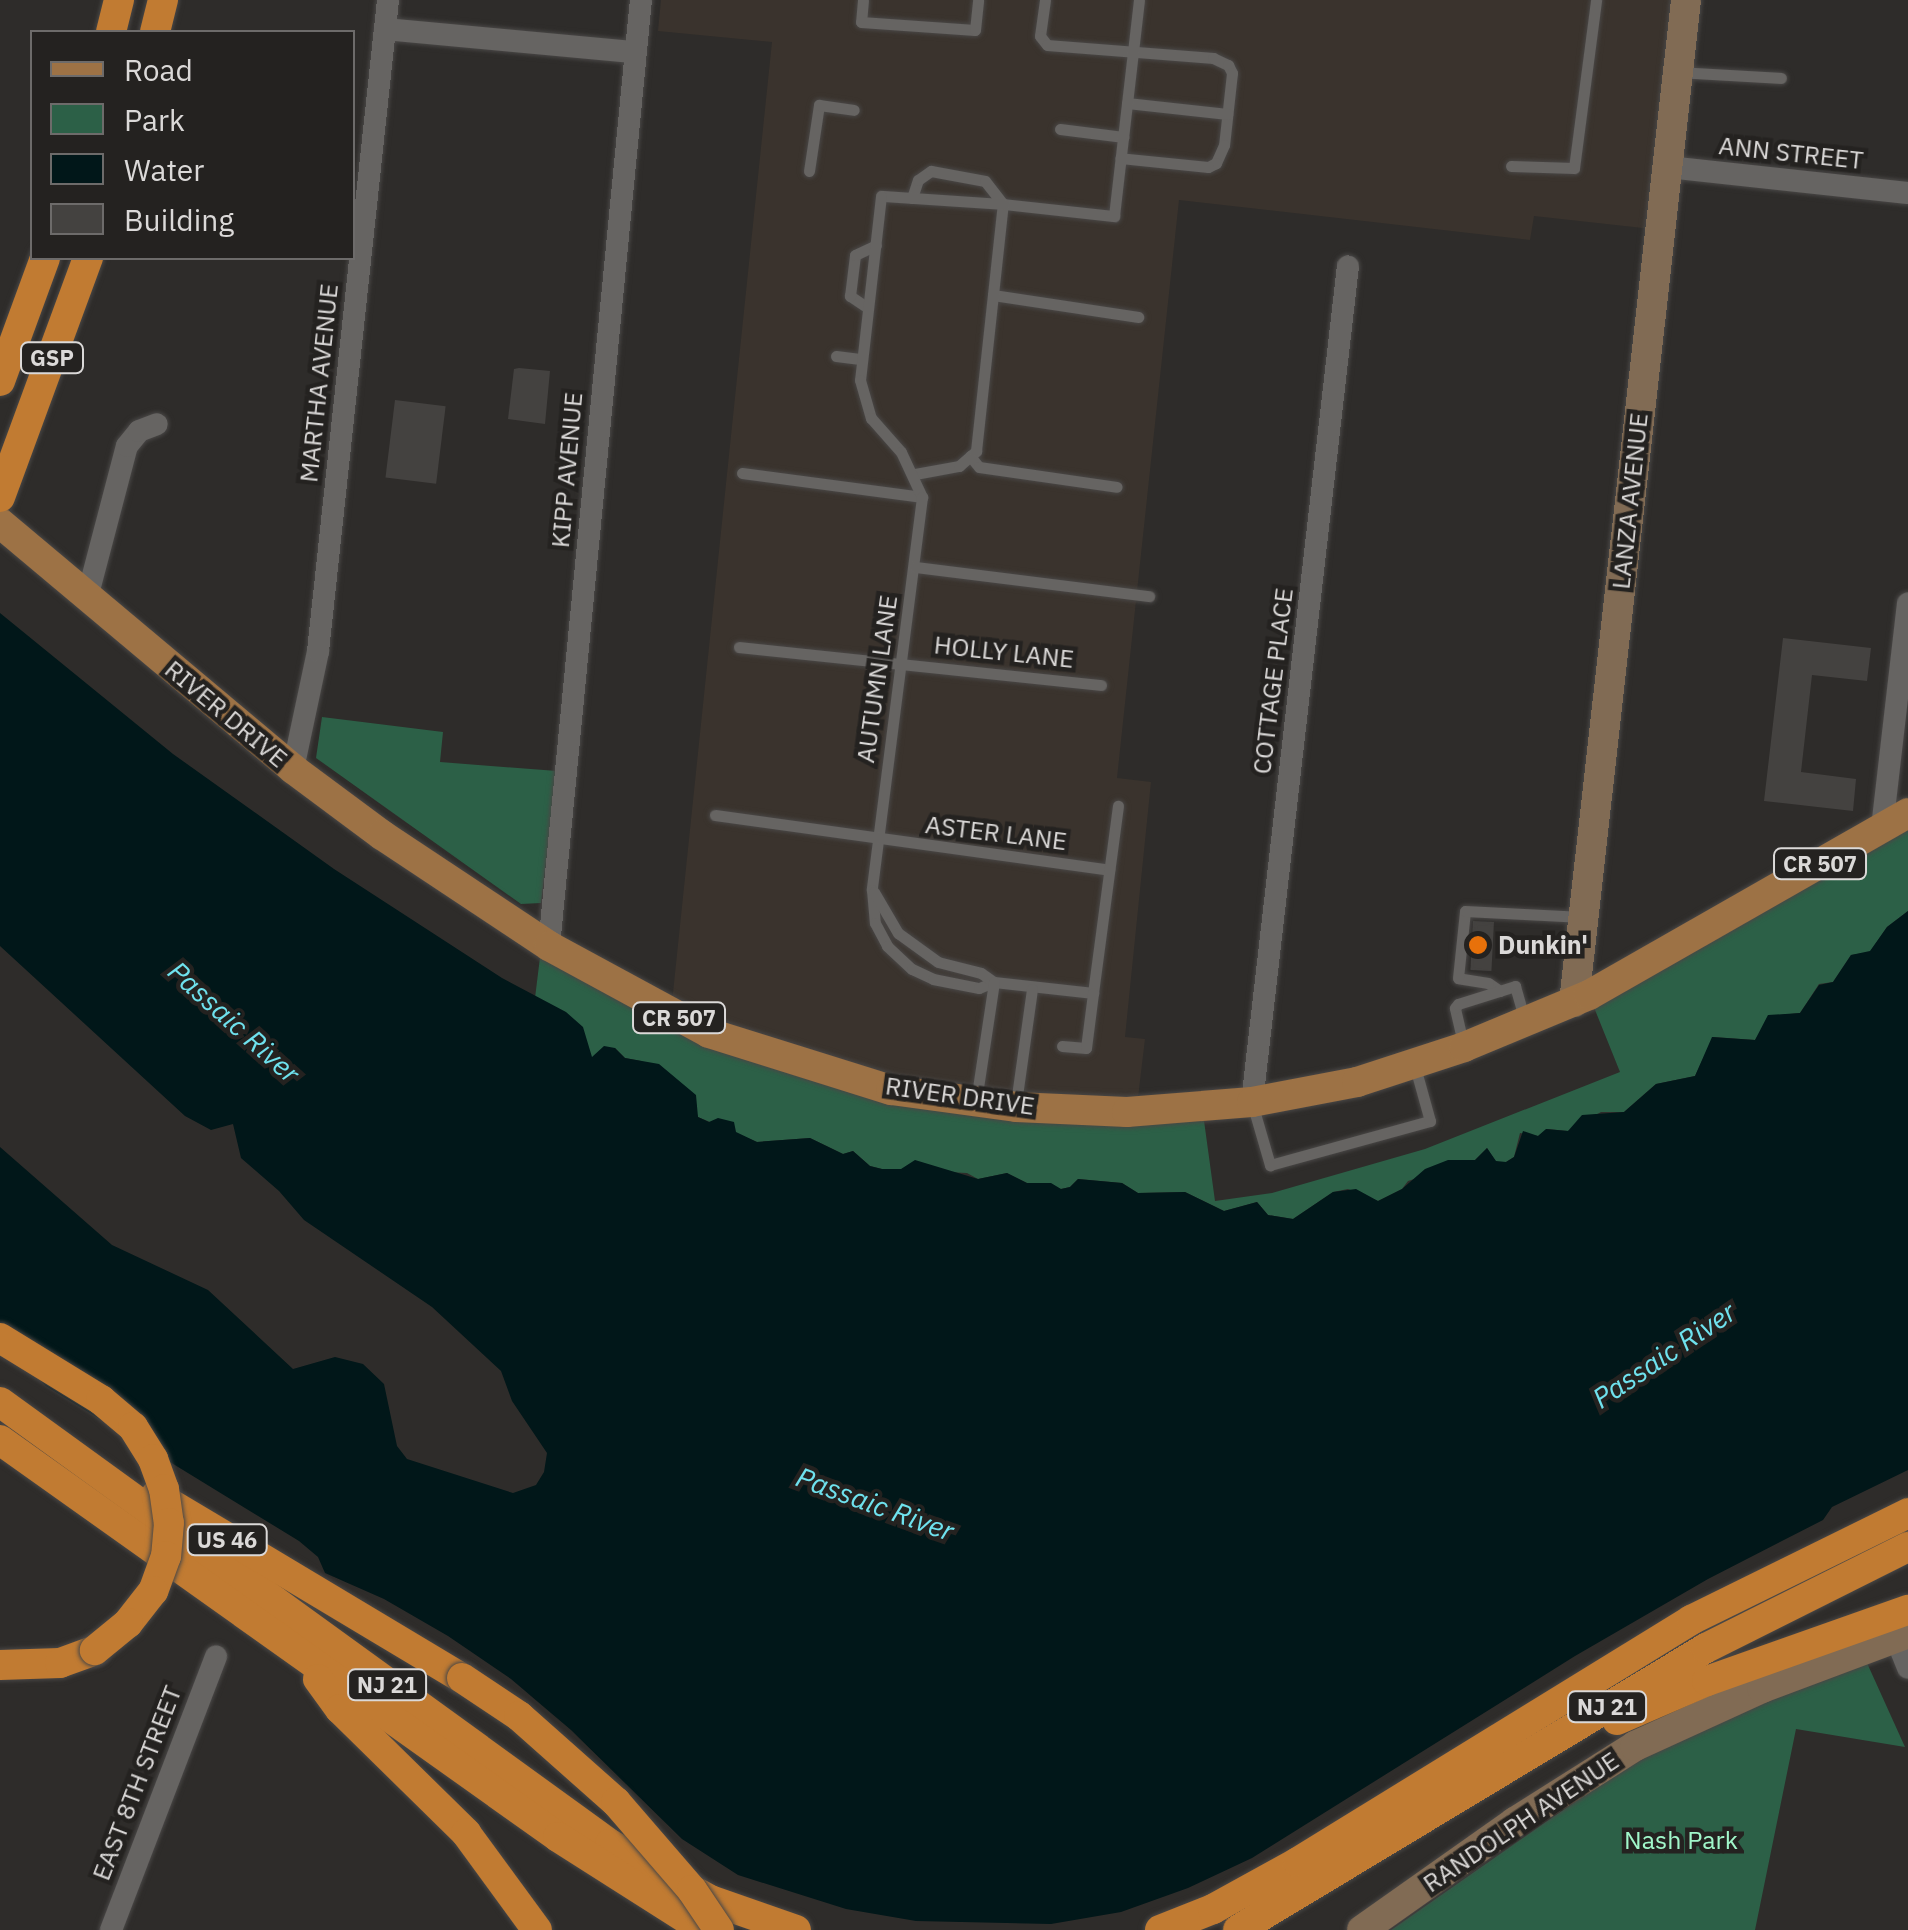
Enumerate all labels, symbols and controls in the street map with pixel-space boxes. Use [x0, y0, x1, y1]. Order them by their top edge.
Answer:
legend [30, 30, 355, 260]
text: Road [124, 50, 193, 89]
text: Park [124, 100, 185, 139]
street label: ANN STREET [1717, 130, 1865, 176]
text: Water [124, 150, 204, 189]
text: Building [124, 200, 234, 239]
street label: MARTHA AVENUE [294, 282, 344, 484]
road number: GSP [20, 341, 84, 375]
street label: KIPP AVENUE [545, 391, 589, 549]
street label: LANZA AVENUE [1606, 411, 1654, 591]
street label: COTTAGE PLACE [1247, 586, 1299, 776]
street label: AUTUMN LANE [850, 593, 904, 765]
street label: HOLLY LANE [933, 630, 1075, 674]
street label: RIVER DRIVE [159, 654, 293, 774]
street label: ASTER LANE [924, 809, 1068, 857]
road number: CR 507 [1772, 847, 1868, 881]
place label: Dunkin' [1498, 930, 1588, 960]
marker: Dunkin' [1467, 934, 1489, 956]
water label: Passaic River [161, 954, 307, 1090]
road number: CR 507 [632, 1001, 726, 1035]
street label: RIVER DRIVE [884, 1071, 1036, 1121]
water label: Passaic River [1586, 1295, 1742, 1415]
water label: Passaic River [792, 1460, 958, 1548]
road number: US 46 [184, 1523, 270, 1557]
road number: NJ 21 [347, 1668, 427, 1702]
street label: EAST 8TH STREET [86, 1682, 188, 1884]
road number: NJ 21 [1567, 1690, 1647, 1724]
street label: RANDOLPH AVENUE [1418, 1745, 1624, 1899]
park label: Nash Park [1624, 1825, 1738, 1855]

